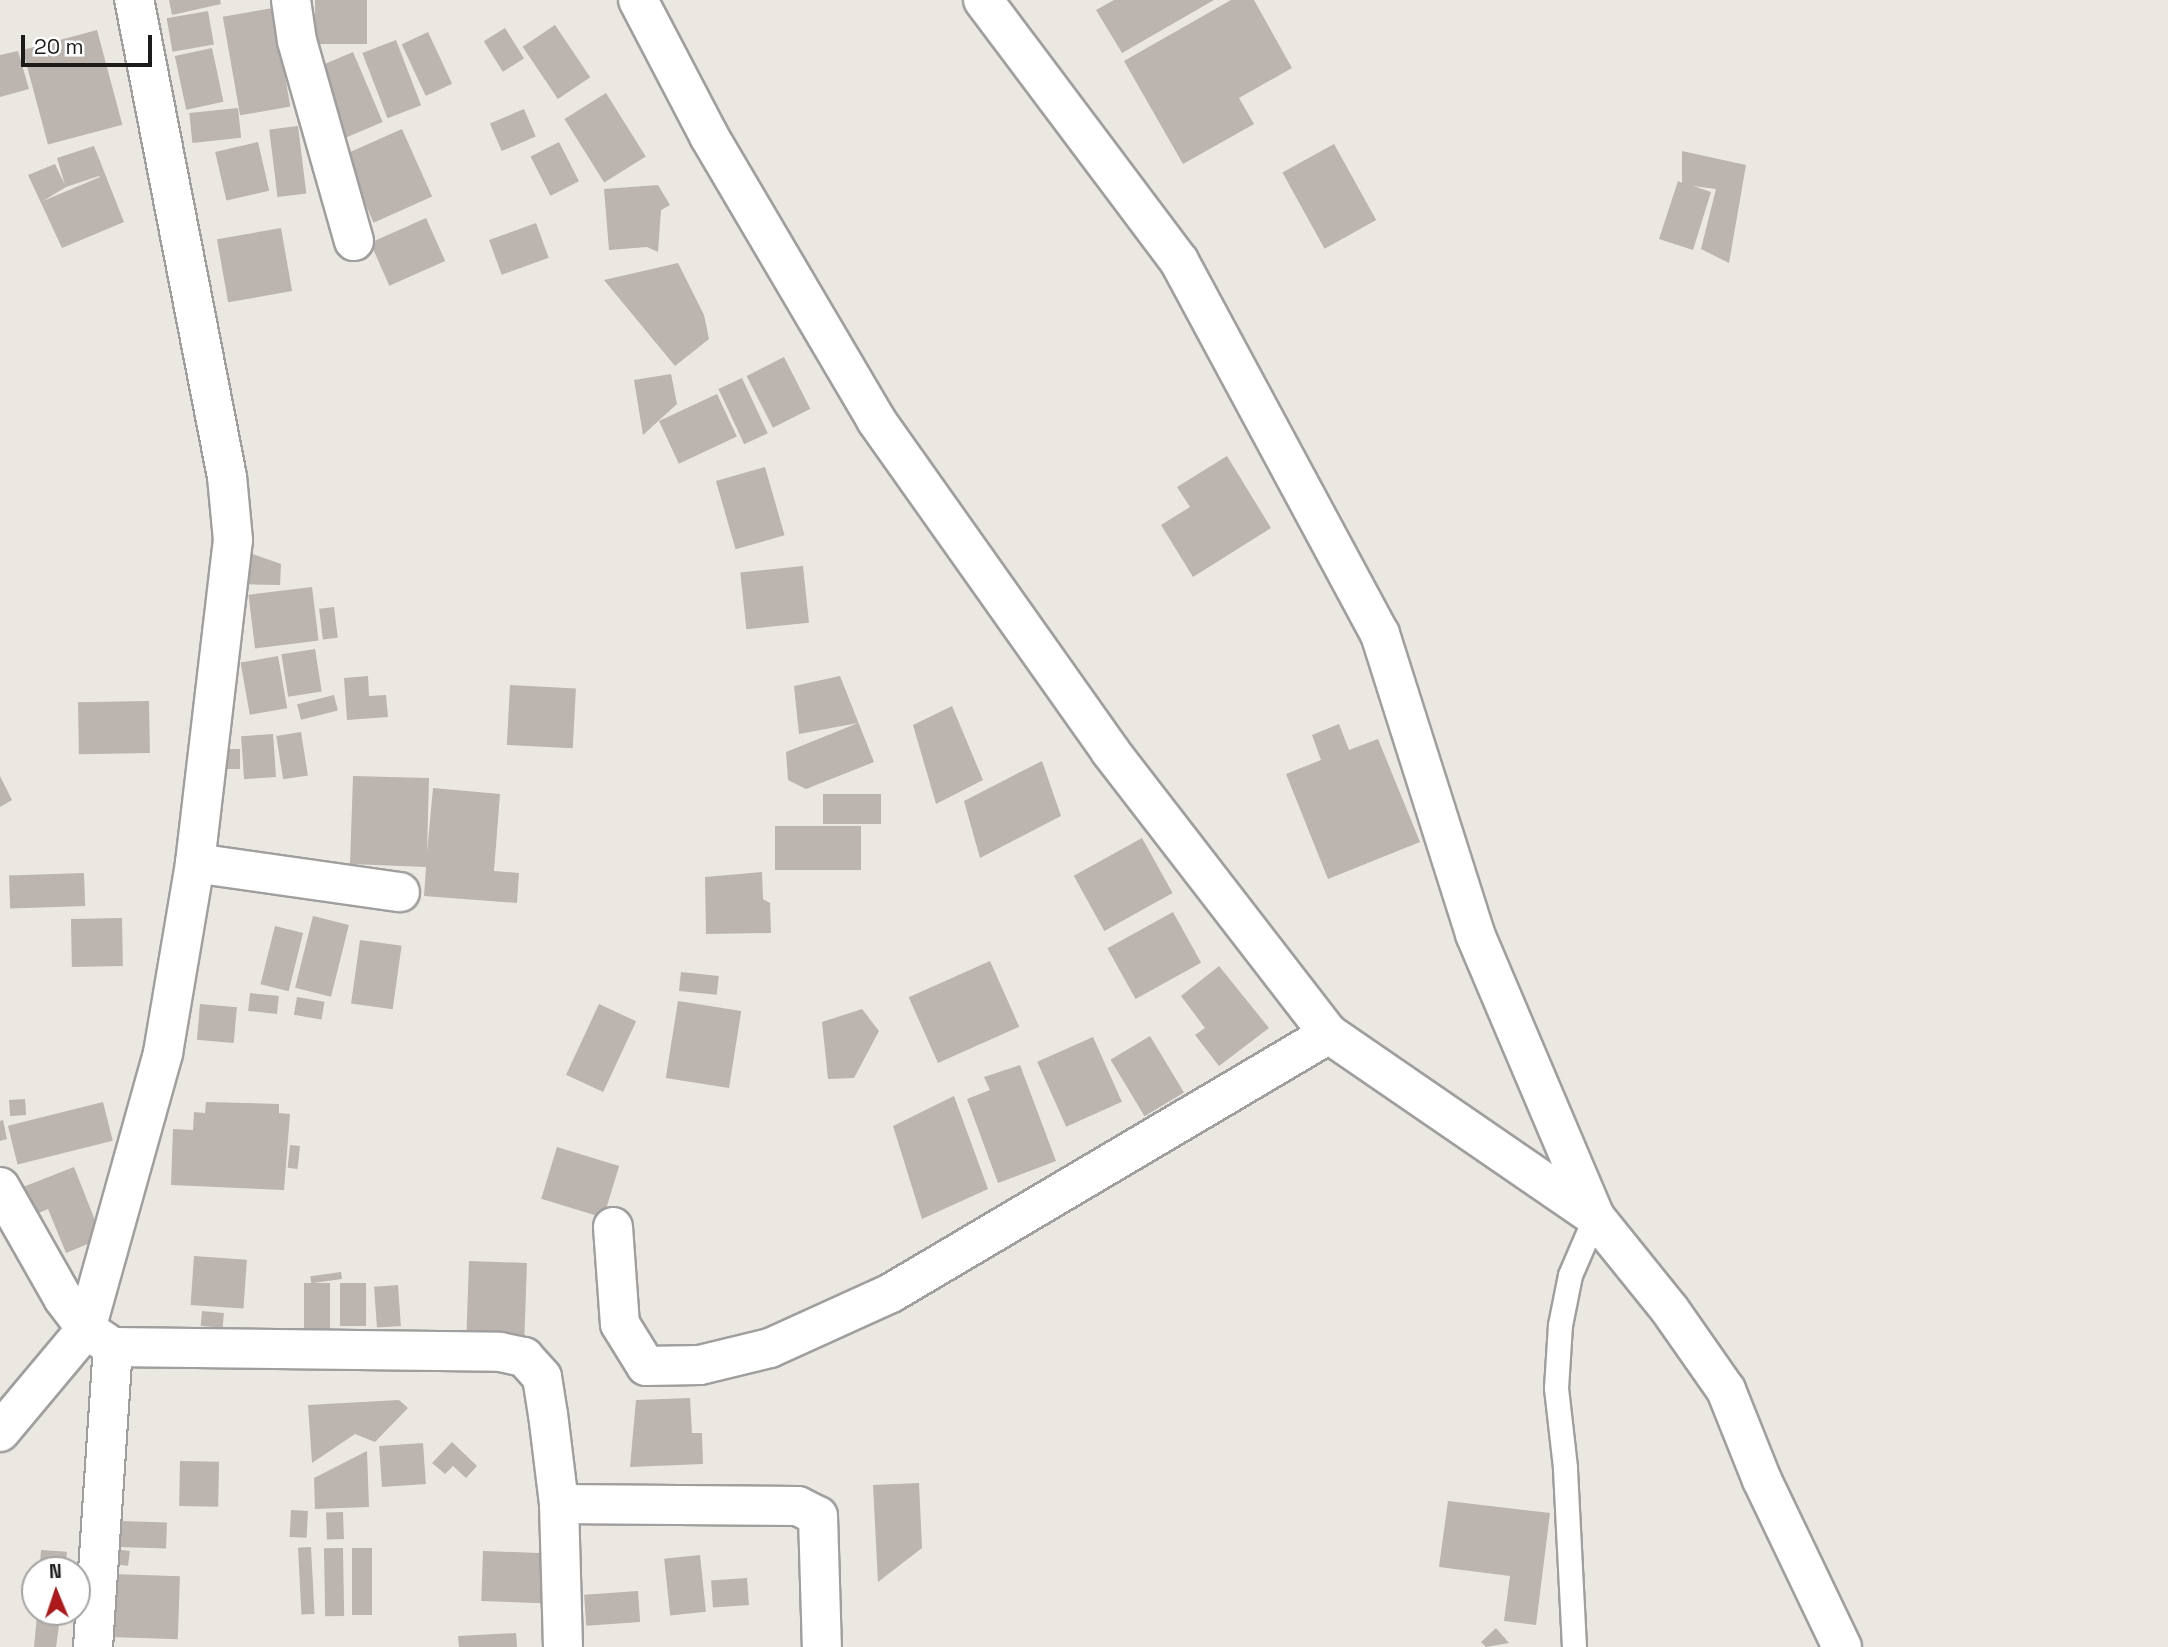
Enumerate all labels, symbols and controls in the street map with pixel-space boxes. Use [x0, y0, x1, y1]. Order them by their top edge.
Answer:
scale bar [24, 21, 156, 65]
text: 20 m [34, 33, 84, 60]
north arrow [21, 1556, 91, 1626]
text: N [49, 1559, 62, 1584]

